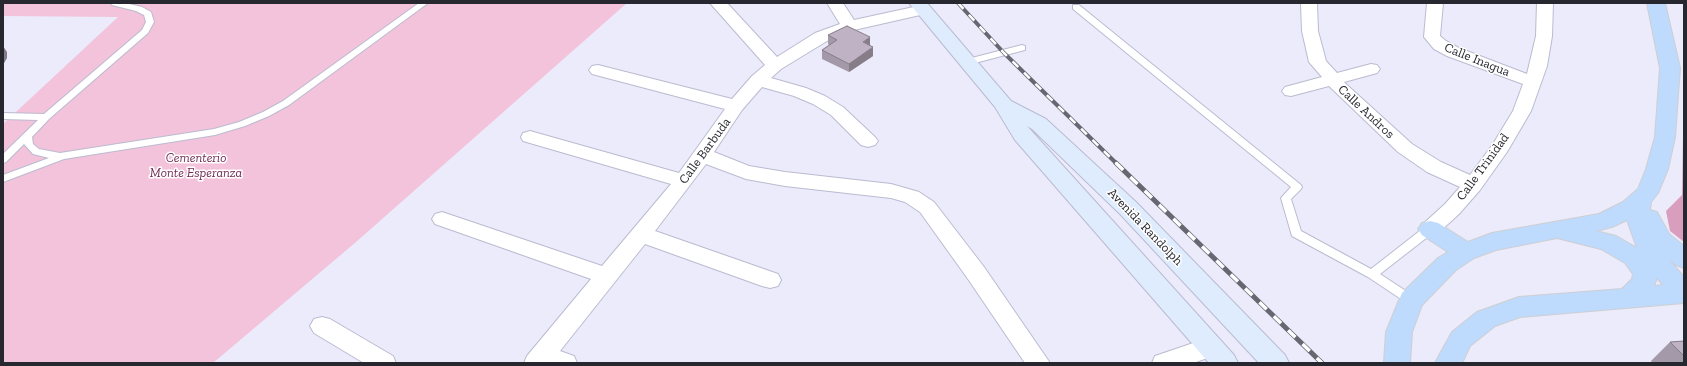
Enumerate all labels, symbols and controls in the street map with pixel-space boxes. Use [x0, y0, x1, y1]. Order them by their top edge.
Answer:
street label: Calle Inagua [1442, 40, 1512, 80]
street label: Calle Andros [1335, 82, 1397, 142]
street label: Calle Barbuda [676, 115, 734, 187]
street label: Calle Trinidad [1453, 130, 1513, 204]
park label: Cementerio Monte Esperanza [150, 150, 242, 181]
street label: Avenida Randolph [1104, 185, 1186, 269]

